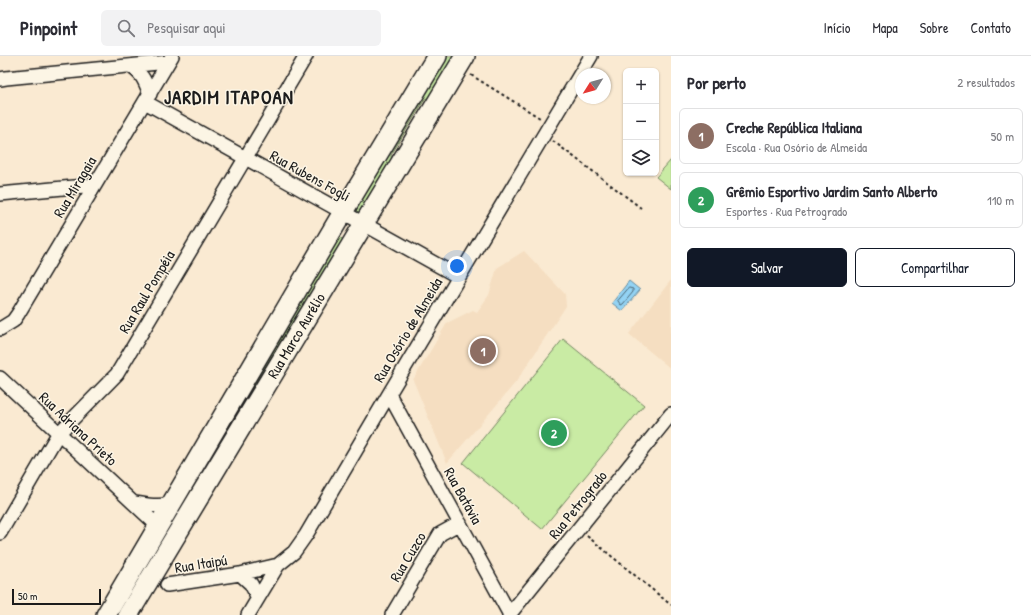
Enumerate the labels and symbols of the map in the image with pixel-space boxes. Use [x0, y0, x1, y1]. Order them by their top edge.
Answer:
north arrow [575, 68, 611, 104]
district label: JARDIM ITAPOAN [164, 84, 294, 110]
street label: Rua Rubens Fogli [266, 145, 354, 206]
street label: Rua Miragaia [48, 152, 101, 221]
street label: Rua Raul Pompéia [114, 246, 180, 337]
your location [447, 256, 467, 276]
street label: Rua Osório de Almeida [368, 273, 447, 386]
street label: Rua Marco Aurélio [262, 289, 330, 382]
pin: 1 [470, 336, 496, 366]
street label: Rua Adriana Prieto [35, 387, 122, 470]
pin: 2 [541, 418, 567, 448]
street label: Rua Batávia [439, 464, 488, 528]
street label: Rua Petrogrado [543, 466, 612, 543]
street label: Rua Cuzco [384, 528, 431, 586]
street label: Rua Itaipú [173, 549, 228, 578]
scale bar [12, 587, 101, 606]

